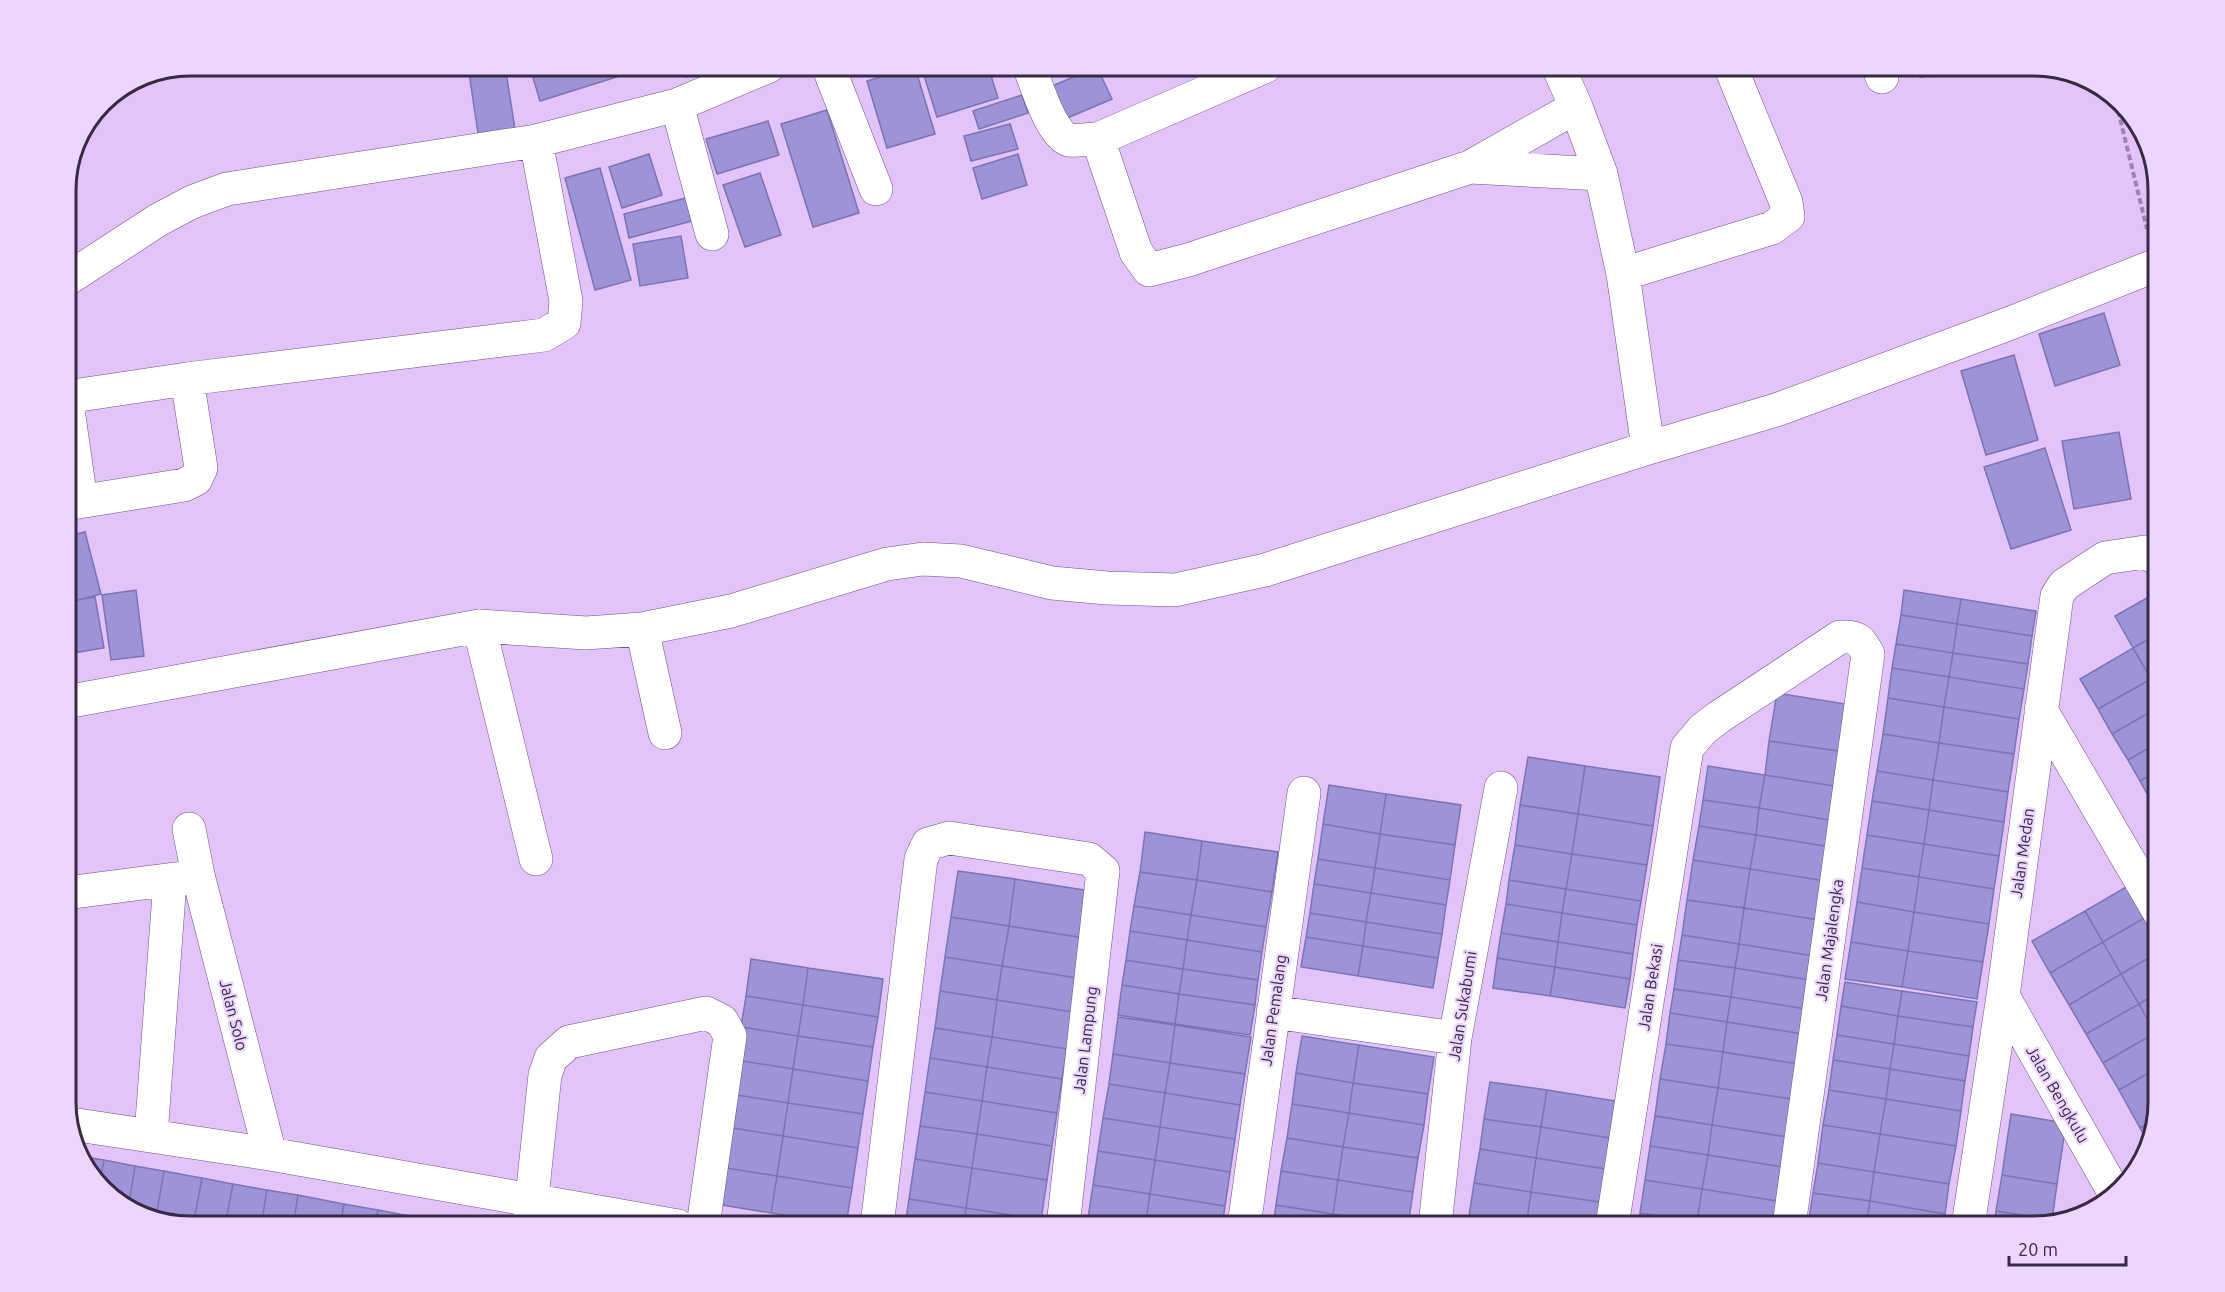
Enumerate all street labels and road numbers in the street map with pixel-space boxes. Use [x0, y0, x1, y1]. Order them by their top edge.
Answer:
street label: Jalan Medan [2007, 807, 2037, 899]
street label: Jalan Majalengka [1812, 878, 1846, 1002]
street label: Jalan Bekasi [1634, 942, 1666, 1032]
street label: Jalan Sukabumi [1444, 950, 1480, 1062]
street label: Jalan Pemalang [1256, 953, 1290, 1067]
street label: Jalan Solo [216, 978, 252, 1052]
street label: Jalan Lampung [1069, 985, 1101, 1095]
street label: Jalan Bengkulu [2023, 1042, 2093, 1146]

